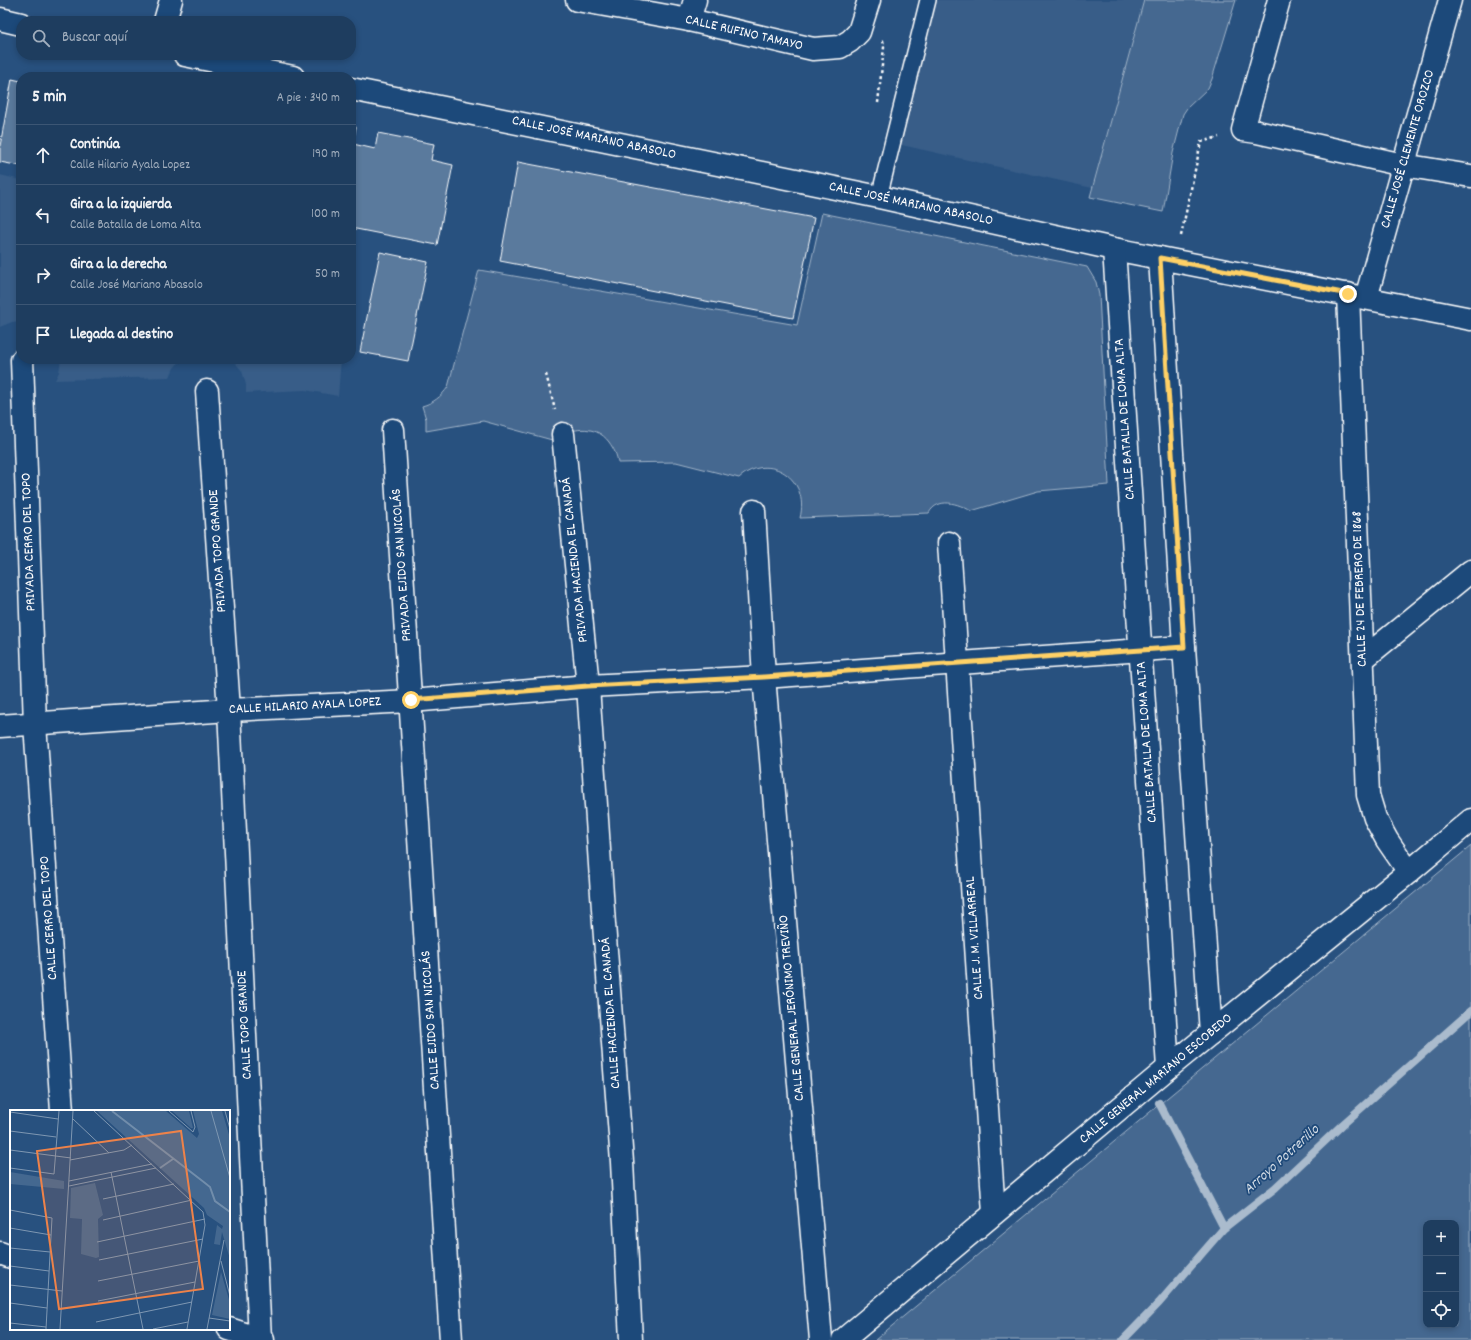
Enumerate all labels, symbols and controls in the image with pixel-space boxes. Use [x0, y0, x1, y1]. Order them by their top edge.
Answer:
street label: CALLE RUFINO TAMAYO [683, 10, 805, 56]
search box [16, 16, 356, 60]
icon: search [30, 27, 52, 49]
text: Buscar aquí [62, 27, 127, 49]
street label: CALLE JOSÉ CLEMENTE OROZCO [1376, 67, 1440, 231]
text: 5 min [32, 86, 66, 110]
text: A pie · 340 m [277, 89, 340, 108]
street label: CALLE JOSÉ MARIANO ABASOLO [510, 111, 678, 165]
text: Continúa [70, 134, 120, 156]
icon: ahead [32, 144, 54, 166]
text: 190 m [312, 145, 340, 164]
text: Calle Hilario Ayala Lopez [70, 156, 190, 175]
street label: CALLE JOSÉ MARIANO ABASOLO [827, 177, 995, 231]
text: Gira a la izquierda [70, 194, 171, 216]
icon: left [32, 204, 54, 226]
text: 100 m [311, 205, 340, 224]
text: Calle Batalla de Loma Alta [70, 216, 201, 235]
text: Gira a la derecha [70, 254, 167, 276]
icon: right [32, 264, 54, 286]
text: 50 m [315, 265, 340, 284]
text: Calle José Mariano Abasolo [70, 276, 203, 295]
route end [1339, 285, 1357, 303]
icon: arrive [32, 324, 54, 346]
text: Llegada al destino [70, 324, 173, 346]
street label: CALLE BATALLA DE LOMA ALTA [1109, 337, 1141, 500]
street label: PRIVADA CERRO DEL TOPO [17, 472, 41, 612]
street label: PRIVADA HACIENDA EL CANADÁ [556, 476, 594, 644]
street label: PRIVADA TOPO GRANDE [204, 488, 232, 613]
street label: PRIVADA EJIDO SAN NICOLÁS [387, 488, 417, 642]
street label: CALLE 24 DE FEBRERO DE 1868 [1347, 510, 1373, 667]
street label: CALLE BATALLA DE LOMA ALTA [1131, 660, 1163, 823]
route start [402, 691, 420, 709]
street label: CALLE HILARIO AYALA LOPEZ [228, 692, 382, 720]
street label: CALLE CERRO DEL TOPO [35, 855, 63, 981]
street label: CALLE J. M. VILLARREAL [961, 875, 989, 1000]
street label: CALLE GENERAL JERÓNIMO TREVIÑO [774, 914, 810, 1102]
street label: CALLE HACIENDA EL CANADÁ [596, 937, 626, 1089]
street label: CALLE EJIDO SAN NICOLÁS [416, 950, 446, 1090]
street label: CALLE TOPO GRANDE [232, 969, 258, 1080]
street label: CALLE GENERAL MARIANO ESCOBEDO [1075, 1009, 1237, 1149]
inset map [10, 1110, 230, 1330]
water label: Arroyo Potrerillo [1239, 1119, 1326, 1200]
map controls [1423, 1220, 1459, 1328]
button: + [1423, 1220, 1459, 1256]
button: − [1423, 1256, 1459, 1292]
button: locate [1423, 1292, 1459, 1328]

